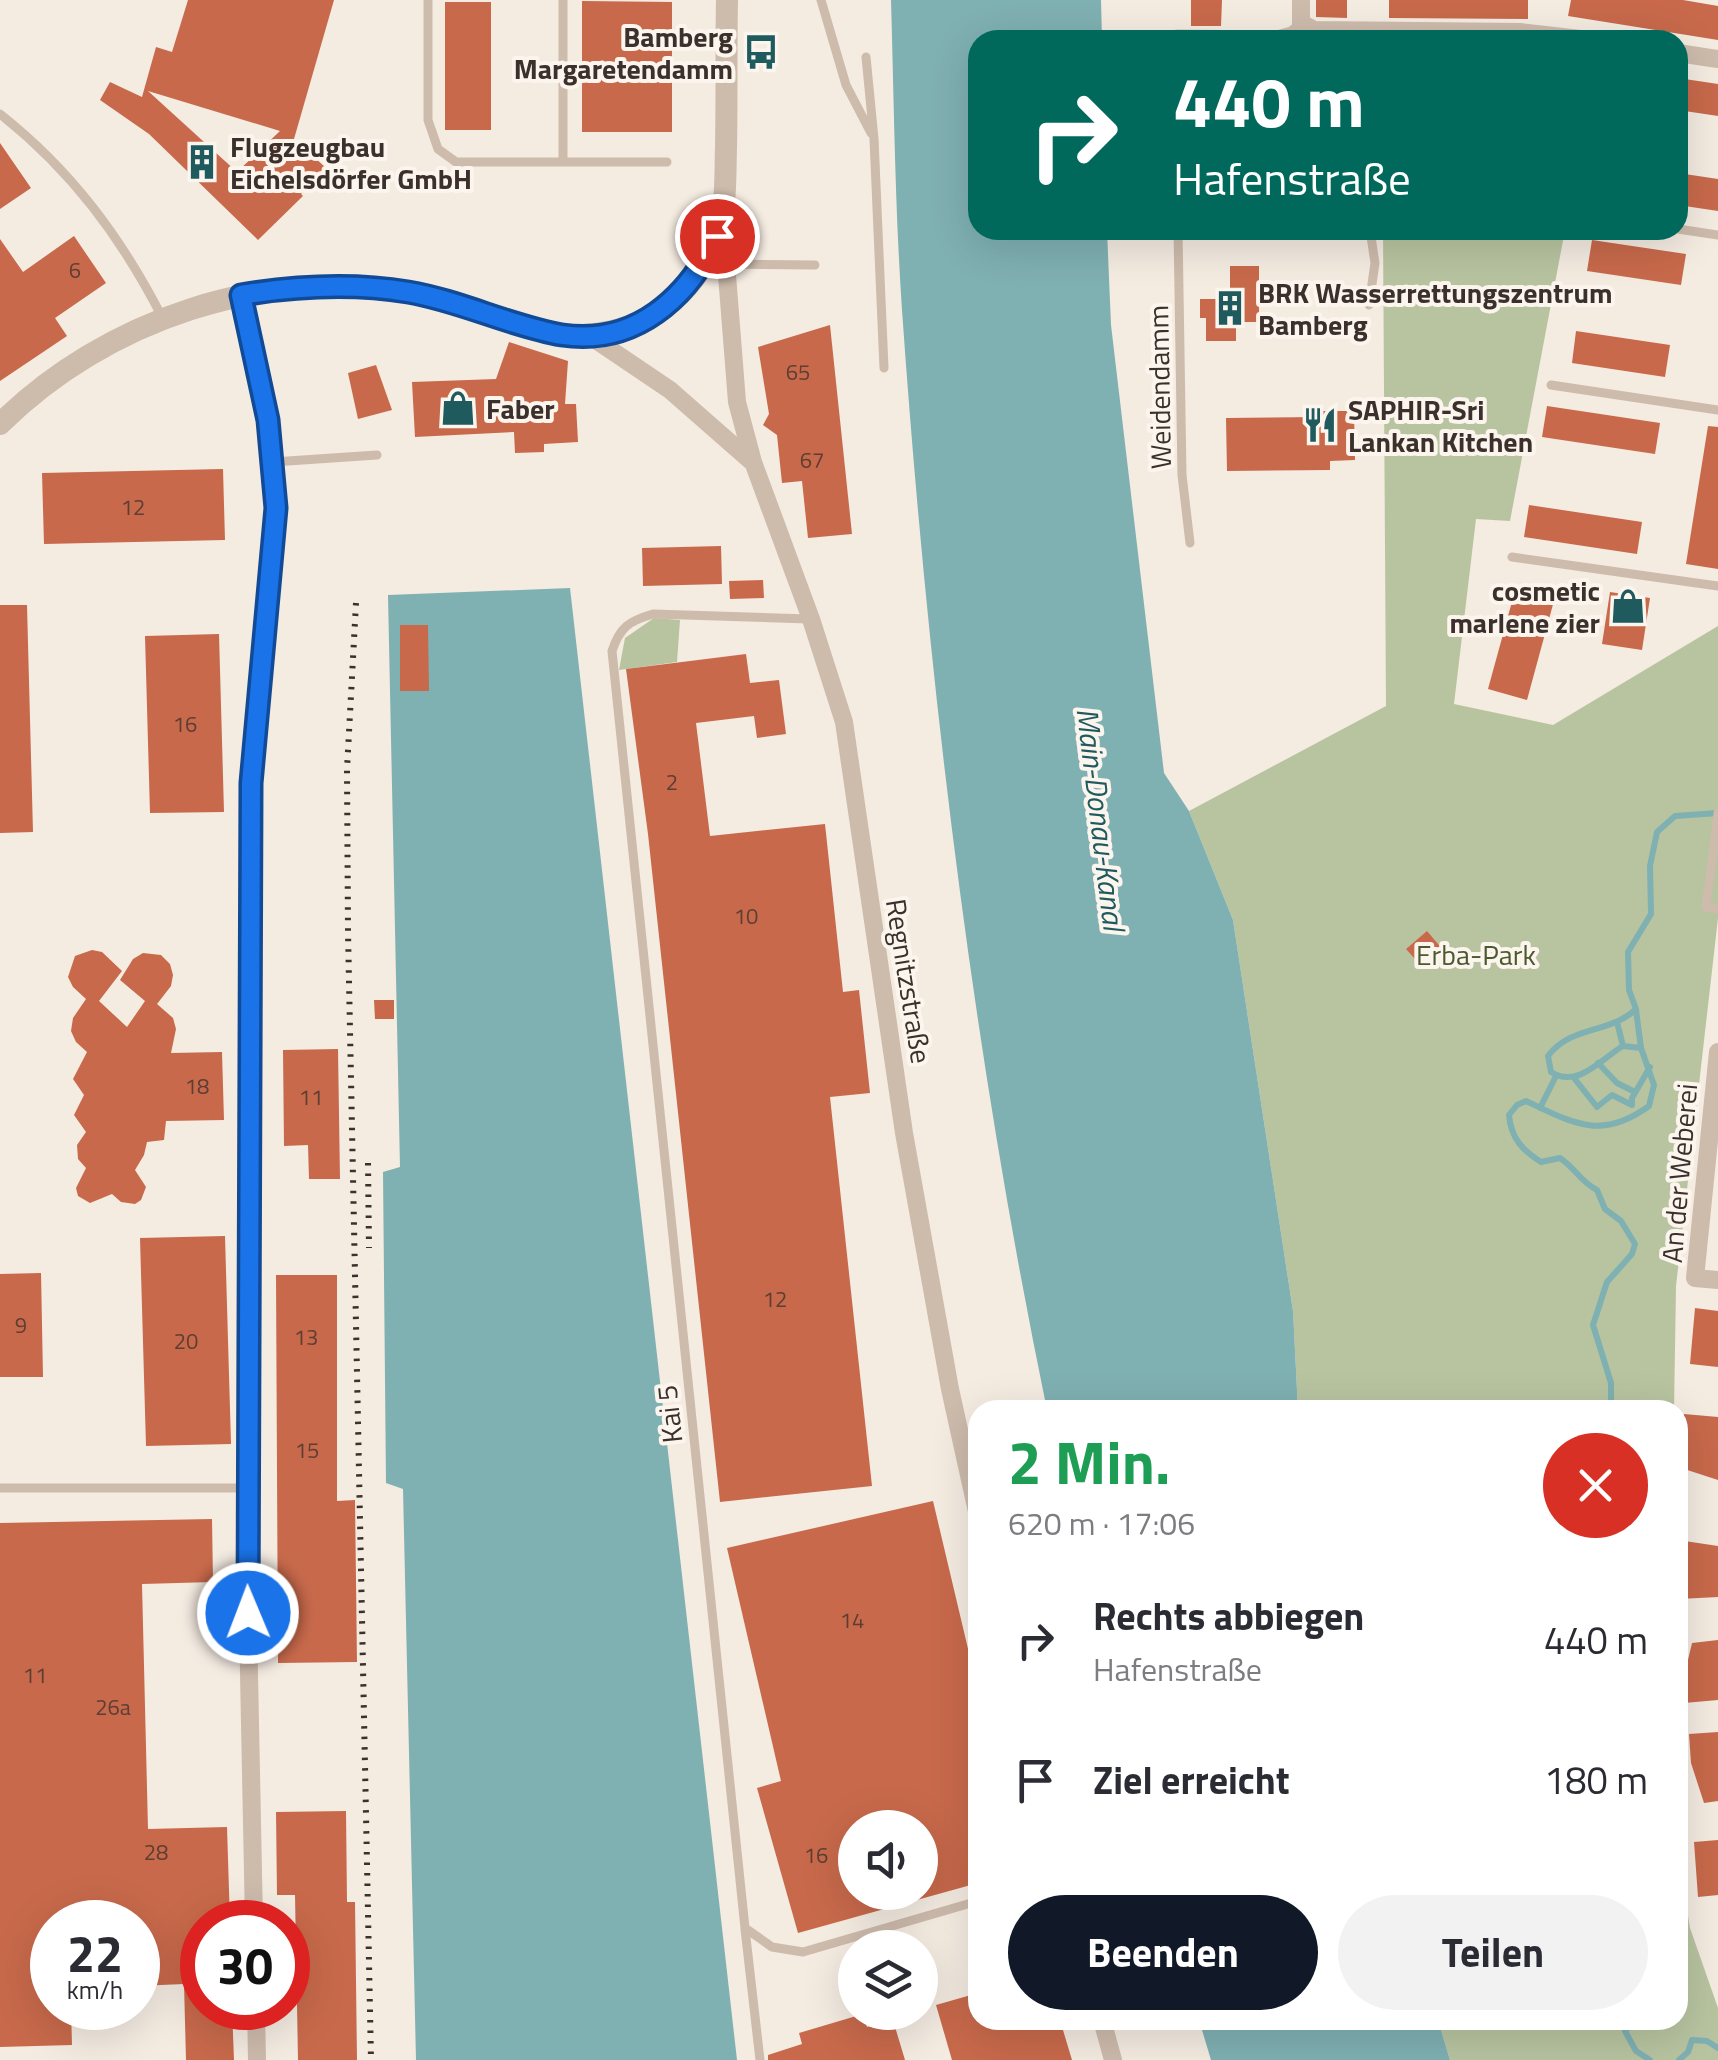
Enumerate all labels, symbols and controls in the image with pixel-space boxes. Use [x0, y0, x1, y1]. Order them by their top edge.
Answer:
place label: Bamberg Margaretendamm [514, 15, 733, 90]
bus stop icon: Bamberg Margaretendamm [742, 33, 780, 71]
text: 440 m [1173, 48, 1365, 154]
icon: right [1008, 70, 1138, 200]
place label: Flugzeugbau Eichelsdörfer GmbH [230, 125, 472, 200]
building icon: Flugzeugbau Eichelsdörfer GmbH [183, 143, 221, 181]
text: Hafenstraße [1173, 144, 1411, 212]
pin [675, 194, 760, 279]
icon: arrive [690, 209, 745, 264]
house number: 6 [69, 253, 81, 287]
place label: BRK Wasserrettungszentrum Bamberg [1258, 271, 1613, 346]
building icon: BRK Wasserrettungszentrum Bamberg [1211, 289, 1249, 327]
street label: Weidendamm [1136, 305, 1182, 469]
house number: 65 [786, 355, 810, 389]
place label: Faber [486, 387, 555, 430]
place label: SAPHIR-Sri Lankan Kitchen [1348, 388, 1533, 463]
shop icon: Faber [439, 389, 477, 427]
restaurant icon: SAPHIR-Sri Lankan Kitchen [1301, 406, 1339, 444]
house number: 67 [800, 443, 824, 477]
house number: 12 [121, 490, 145, 524]
place label: cosmetic marlene zier [1449, 569, 1600, 644]
shop icon: cosmetic marlene zier [1609, 587, 1647, 625]
water label: Main-Donau-Kanal [1065, 705, 1138, 936]
house number: 16 [173, 707, 197, 741]
house number: 2 [666, 765, 678, 799]
street label: Regnitzstraße [875, 896, 943, 1066]
house number: 10 [734, 899, 758, 933]
park label: Erba-Park [1416, 933, 1536, 976]
house number: 18 [185, 1069, 209, 1103]
house number: 11 [299, 1080, 323, 1114]
street label: An der Weberei [1650, 1082, 1708, 1264]
house number: 12 [763, 1282, 787, 1316]
house number: 9 [15, 1308, 27, 1342]
house number: 13 [294, 1320, 318, 1354]
house number: 20 [174, 1324, 198, 1358]
street label: Kai 5 [645, 1383, 693, 1445]
text: 2 Min. [1008, 1416, 1170, 1507]
house number: 15 [295, 1433, 319, 1467]
button: close [1543, 1433, 1648, 1538]
text: 620 m · 17:06 [1008, 1499, 1195, 1547]
position arrow [196, 1561, 300, 1665]
text: Rechts abbiegen [1093, 1587, 1364, 1645]
house number: 14 [840, 1603, 864, 1637]
text: 440 m [1544, 1611, 1648, 1669]
icon: right [1008, 1613, 1063, 1668]
text: Hafenstraße [1093, 1645, 1262, 1693]
house number: 11 [23, 1658, 47, 1692]
house number: 26a [95, 1690, 131, 1724]
text: Ziel erreicht [1093, 1751, 1290, 1809]
text: 180 m [1544, 1751, 1648, 1809]
icon: arrive [1008, 1753, 1063, 1808]
map controls [838, 1810, 938, 2030]
button: sound [838, 1810, 938, 1910]
house number: 28 [144, 1835, 168, 1869]
house number: 16 [804, 1838, 828, 1872]
button: Beenden [1008, 1895, 1318, 2010]
button: Teilen [1338, 1895, 1648, 2010]
speed limit sign: 30 [180, 1900, 310, 2030]
text: 22 [67, 1915, 123, 1991]
button: layers [838, 1930, 938, 2030]
text: km/h [67, 1971, 123, 2009]

